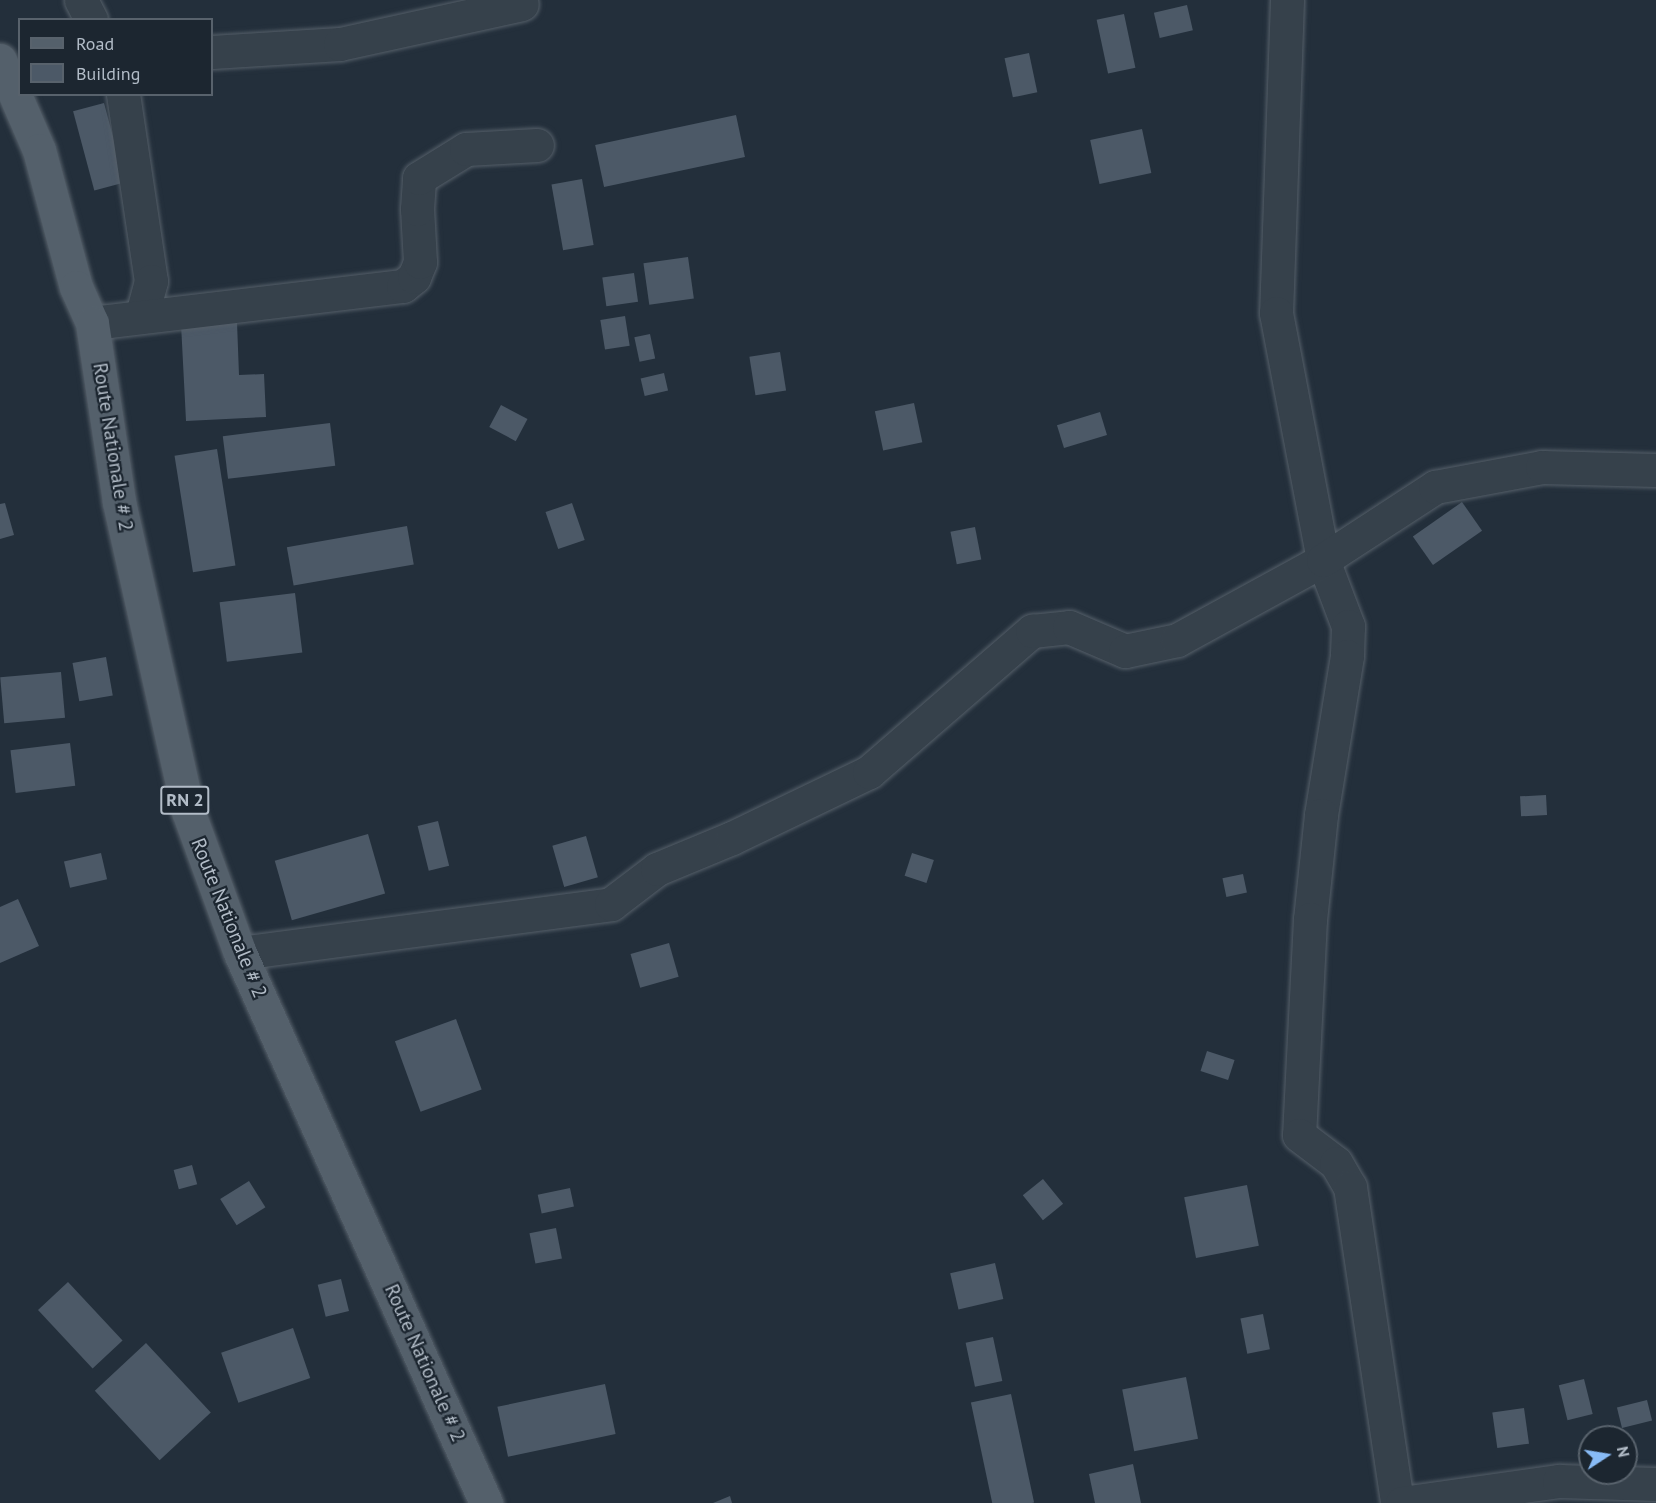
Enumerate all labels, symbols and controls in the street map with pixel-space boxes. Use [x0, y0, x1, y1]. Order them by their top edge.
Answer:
legend [18, 18, 213, 96]
text: Road [76, 32, 114, 55]
text: Building [76, 62, 140, 85]
street label: Route Nationale # 2 [88, 361, 138, 533]
road number: RN 2 [160, 785, 210, 815]
street label: Route Nationale # 2 [186, 835, 272, 1001]
street label: Route Nationale # 2 [379, 1280, 471, 1446]
north arrow [1578, 1425, 1638, 1485]
text: N [1613, 1444, 1635, 1459]

